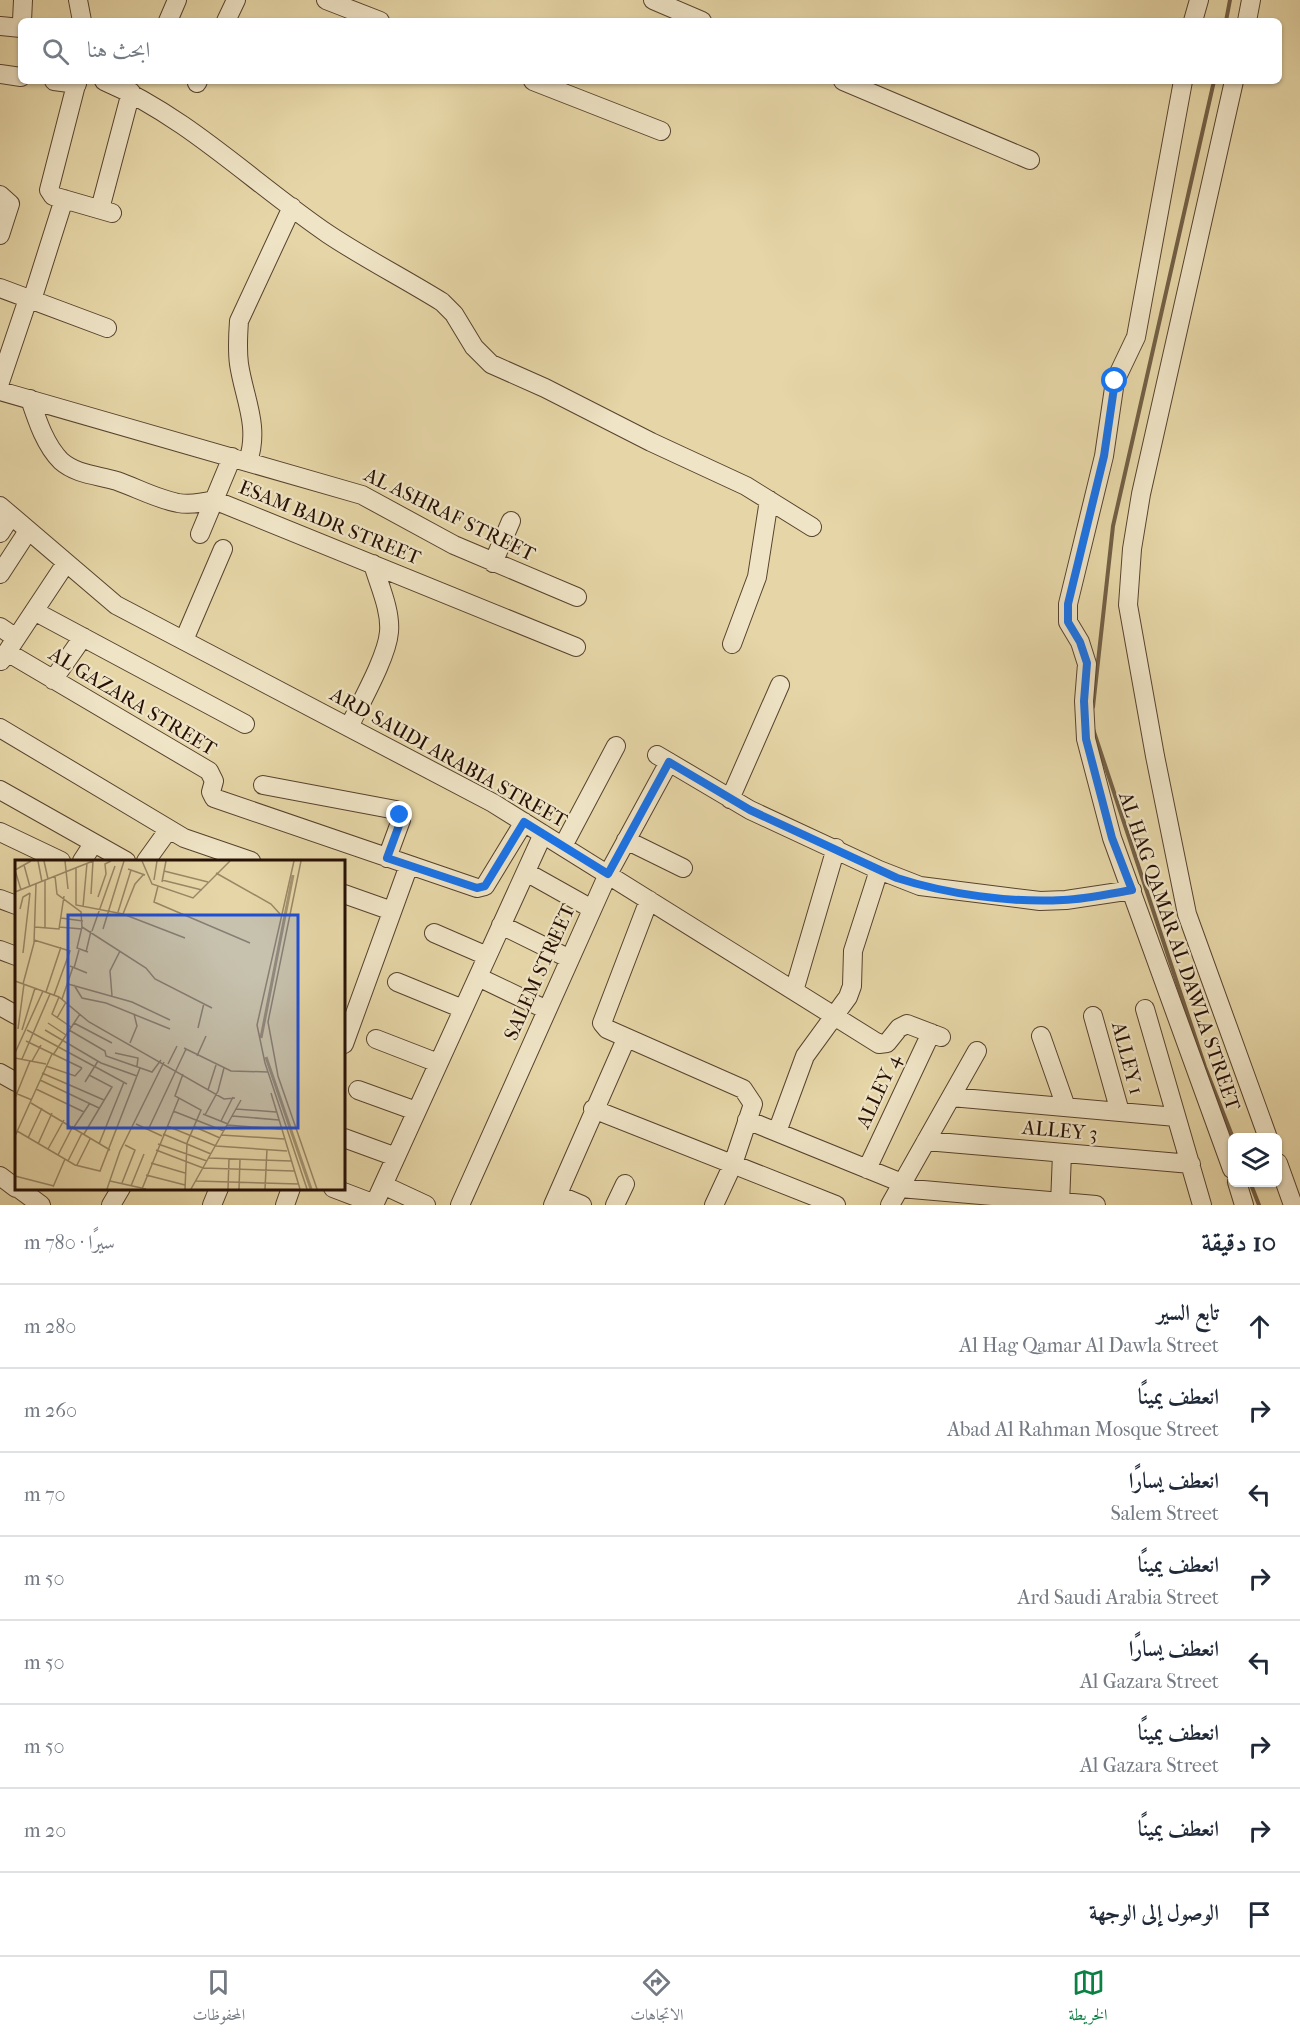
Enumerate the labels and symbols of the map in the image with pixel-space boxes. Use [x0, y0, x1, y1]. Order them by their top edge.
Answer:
route start [1101, 367, 1127, 393]
street label: AL ASHRAF STREET [360, 463, 539, 566]
street label: ESAM BADR STREET [236, 475, 425, 570]
street label: AL GAZARA STREET [44, 642, 221, 761]
street label: ARD SAUDI ARABIA STREET [326, 682, 572, 832]
street label: AL HAG QAMAR AL DAWLA STREET [1114, 788, 1245, 1114]
route end [386, 801, 412, 827]
inset map [15, 860, 345, 1190]
street label: SALEM STREET [499, 900, 580, 1044]
street label: ALLEY 1 [1107, 1018, 1148, 1097]
street label: ALLEY 4 [851, 1049, 906, 1133]
street label: ALLEY 3 [1020, 1116, 1098, 1145]

